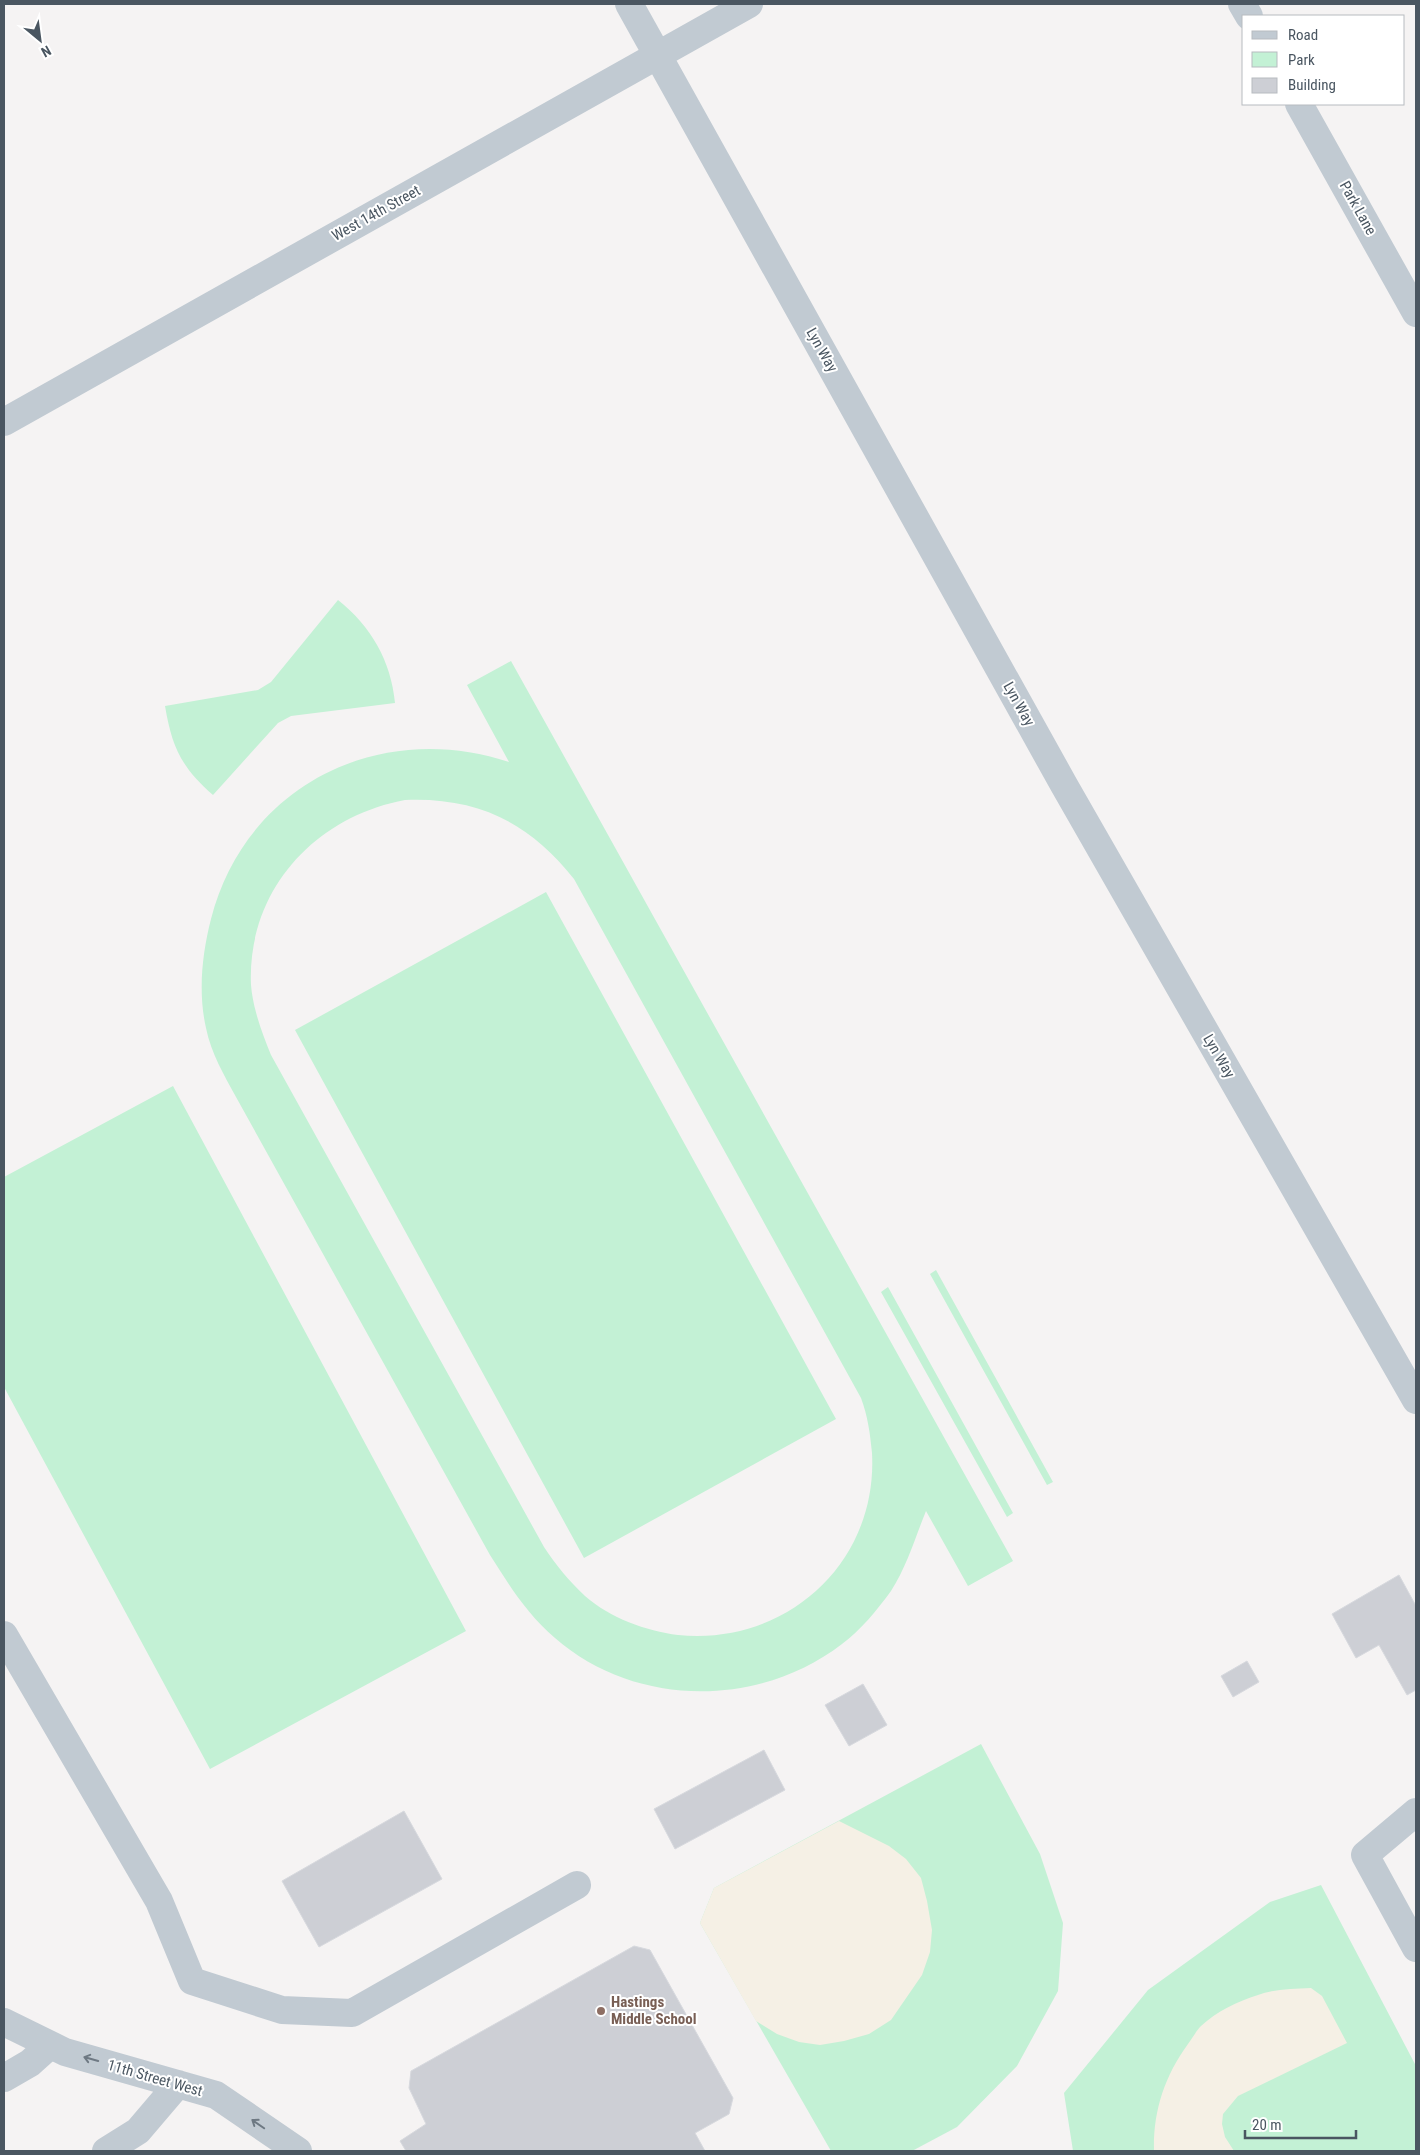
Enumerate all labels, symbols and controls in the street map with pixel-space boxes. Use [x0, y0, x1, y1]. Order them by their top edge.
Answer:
north arrow [15, 15, 65, 65]
legend [1242, 15, 1405, 105]
text: Road [1288, 26, 1318, 44]
text: N [39, 42, 54, 60]
text: Park [1288, 51, 1315, 69]
text: Building [1288, 76, 1336, 94]
street label: Park Lane [1336, 178, 1380, 238]
street label: West 14th Street [329, 181, 423, 245]
street label: Lyn Way [803, 325, 841, 375]
street label: Lyn Way [1000, 679, 1038, 729]
street label: Lyn Way [1199, 1031, 1239, 1081]
place label: Hastings Middle School [611, 1993, 697, 2028]
marker: Hastings Middle School [595, 2005, 607, 2017]
one-way arrow [84, 2054, 100, 2064]
street label: 11th Street West [105, 2056, 205, 2100]
scale bar [1245, 2108, 1356, 2140]
text: 20 m [1252, 2116, 1282, 2134]
one-way arrow [251, 2119, 265, 2129]

